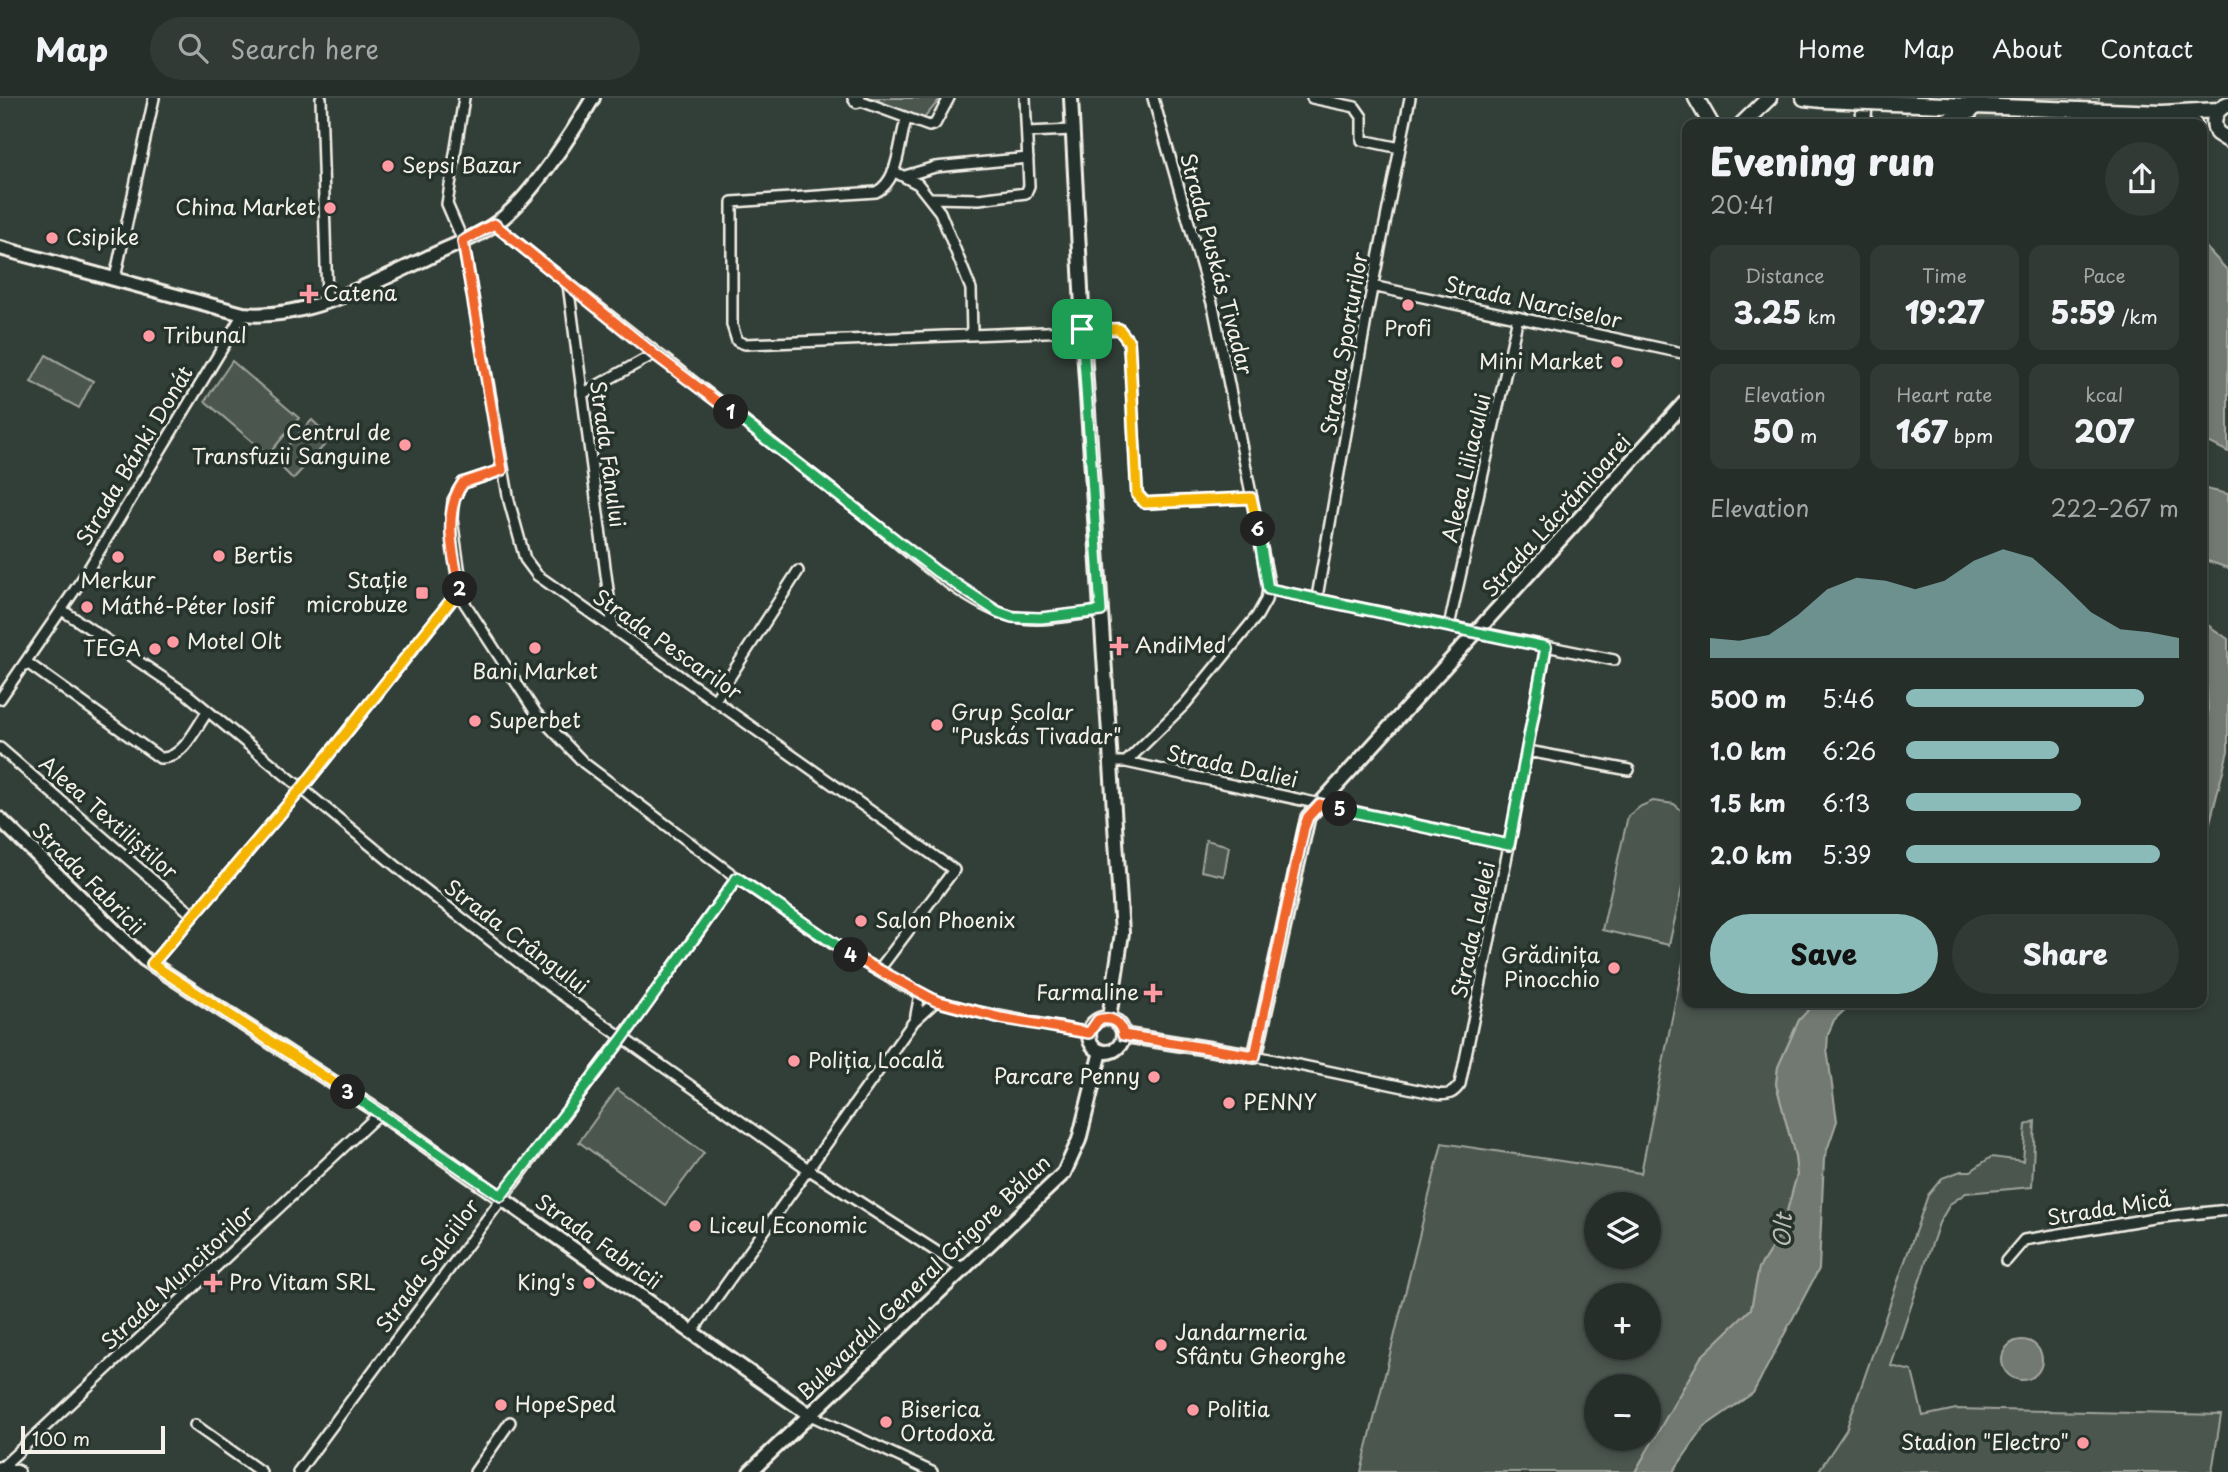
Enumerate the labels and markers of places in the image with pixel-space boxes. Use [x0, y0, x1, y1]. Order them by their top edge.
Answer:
place label: Sepsi Bazar [402, 148, 521, 180]
marker: Sepsi Bazar [380, 158, 396, 174]
place label: China Market [175, 190, 316, 222]
marker: China Market [322, 200, 338, 216]
place label: Csipike [66, 220, 139, 252]
marker: Csipike [44, 230, 60, 246]
place label: Catena [323, 276, 397, 308]
marker: Catena [301, 286, 317, 302]
marker: Profi [1400, 297, 1416, 313]
pin [1052, 299, 1112, 359]
place label: Profi [1384, 311, 1432, 343]
place label: Tribunal [163, 318, 247, 350]
marker: Tribunal [141, 328, 157, 344]
place label: Mini Market [1479, 344, 1603, 376]
marker: Mini Market [1609, 354, 1625, 370]
pin: 1 [714, 394, 748, 430]
place label: Centrul de Transfuzii Sanguine [192, 415, 391, 471]
marker: Centrul de Transfuzii Sanguine [397, 437, 413, 453]
pin: 6 [1240, 512, 1276, 546]
place label: Bertis [233, 538, 293, 570]
marker: Bertis [211, 548, 227, 564]
marker: Merkur [110, 549, 126, 565]
place label: Merkur [80, 563, 156, 595]
place label: Stație microbuze [306, 563, 408, 619]
pin: 2 [442, 572, 477, 606]
marker: Stație microbuze [414, 585, 430, 601]
place label: Máthé-Péter Iosif [101, 589, 276, 621]
marker: Máthé-Péter Iosif [79, 599, 95, 615]
place label: Motel Olt [187, 624, 282, 656]
place label: AndiMed [1135, 628, 1226, 660]
place label: TEGA [83, 631, 141, 663]
marker: Motel Olt [165, 634, 181, 650]
marker: AndiMed [1109, 636, 1129, 656]
marker: Bani Market [527, 640, 543, 656]
marker: TEGA [147, 641, 163, 657]
place label: Bani Market [472, 654, 598, 686]
place label: Grup Școlar "Puskás Tivadar" [951, 695, 1122, 751]
place label: Superbet [489, 703, 581, 735]
marker: Superbet [467, 713, 483, 729]
marker: Grup Școlar "Puskás Tivadar" [929, 717, 945, 733]
pin: 5 [1322, 792, 1358, 826]
place label: Salon Phoenix [875, 903, 1015, 935]
marker: Salon Phoenix [853, 913, 869, 929]
pin: 4 [834, 938, 868, 972]
place label: Grădinița Pinocchio [1501, 938, 1601, 994]
marker: Grădinița Pinocchio [1606, 960, 1622, 976]
place label: Farmaline [1036, 975, 1139, 1007]
marker: Farmaline [1145, 985, 1161, 1001]
place label: Poliția Locală [808, 1043, 945, 1075]
marker: Poliția Locală [786, 1053, 802, 1069]
place label: Parcare Penny [994, 1059, 1140, 1091]
marker: Parcare Penny [1146, 1069, 1162, 1085]
pin: 3 [330, 1074, 366, 1110]
place label: PENNY [1243, 1085, 1317, 1117]
marker: PENNY [1221, 1095, 1237, 1111]
place label: Liceul Economic [709, 1208, 867, 1240]
marker: Liceul Economic [687, 1218, 703, 1234]
place label: Pro Vitam SRL [229, 1265, 376, 1297]
place label: King's [517, 1265, 575, 1297]
marker: Pro Vitam SRL [203, 1273, 223, 1293]
marker: King's [581, 1275, 597, 1291]
place label: Jandarmeria Sfântu Gheorghe [1175, 1315, 1346, 1371]
marker: Jandarmeria Sfântu Gheorghe [1153, 1337, 1169, 1353]
place label: HopeSped [515, 1387, 616, 1419]
place label: Biserica Ortodoxă [900, 1392, 995, 1448]
place label: Politia [1207, 1392, 1270, 1424]
marker: HopeSped [493, 1397, 509, 1413]
marker: Politia [1185, 1402, 1201, 1418]
marker: Biserica Ortodoxă [878, 1414, 894, 1430]
place label: Stadion "Electro" [1901, 1425, 2069, 1457]
marker: Stadion "Electro" [2075, 1435, 2091, 1451]

